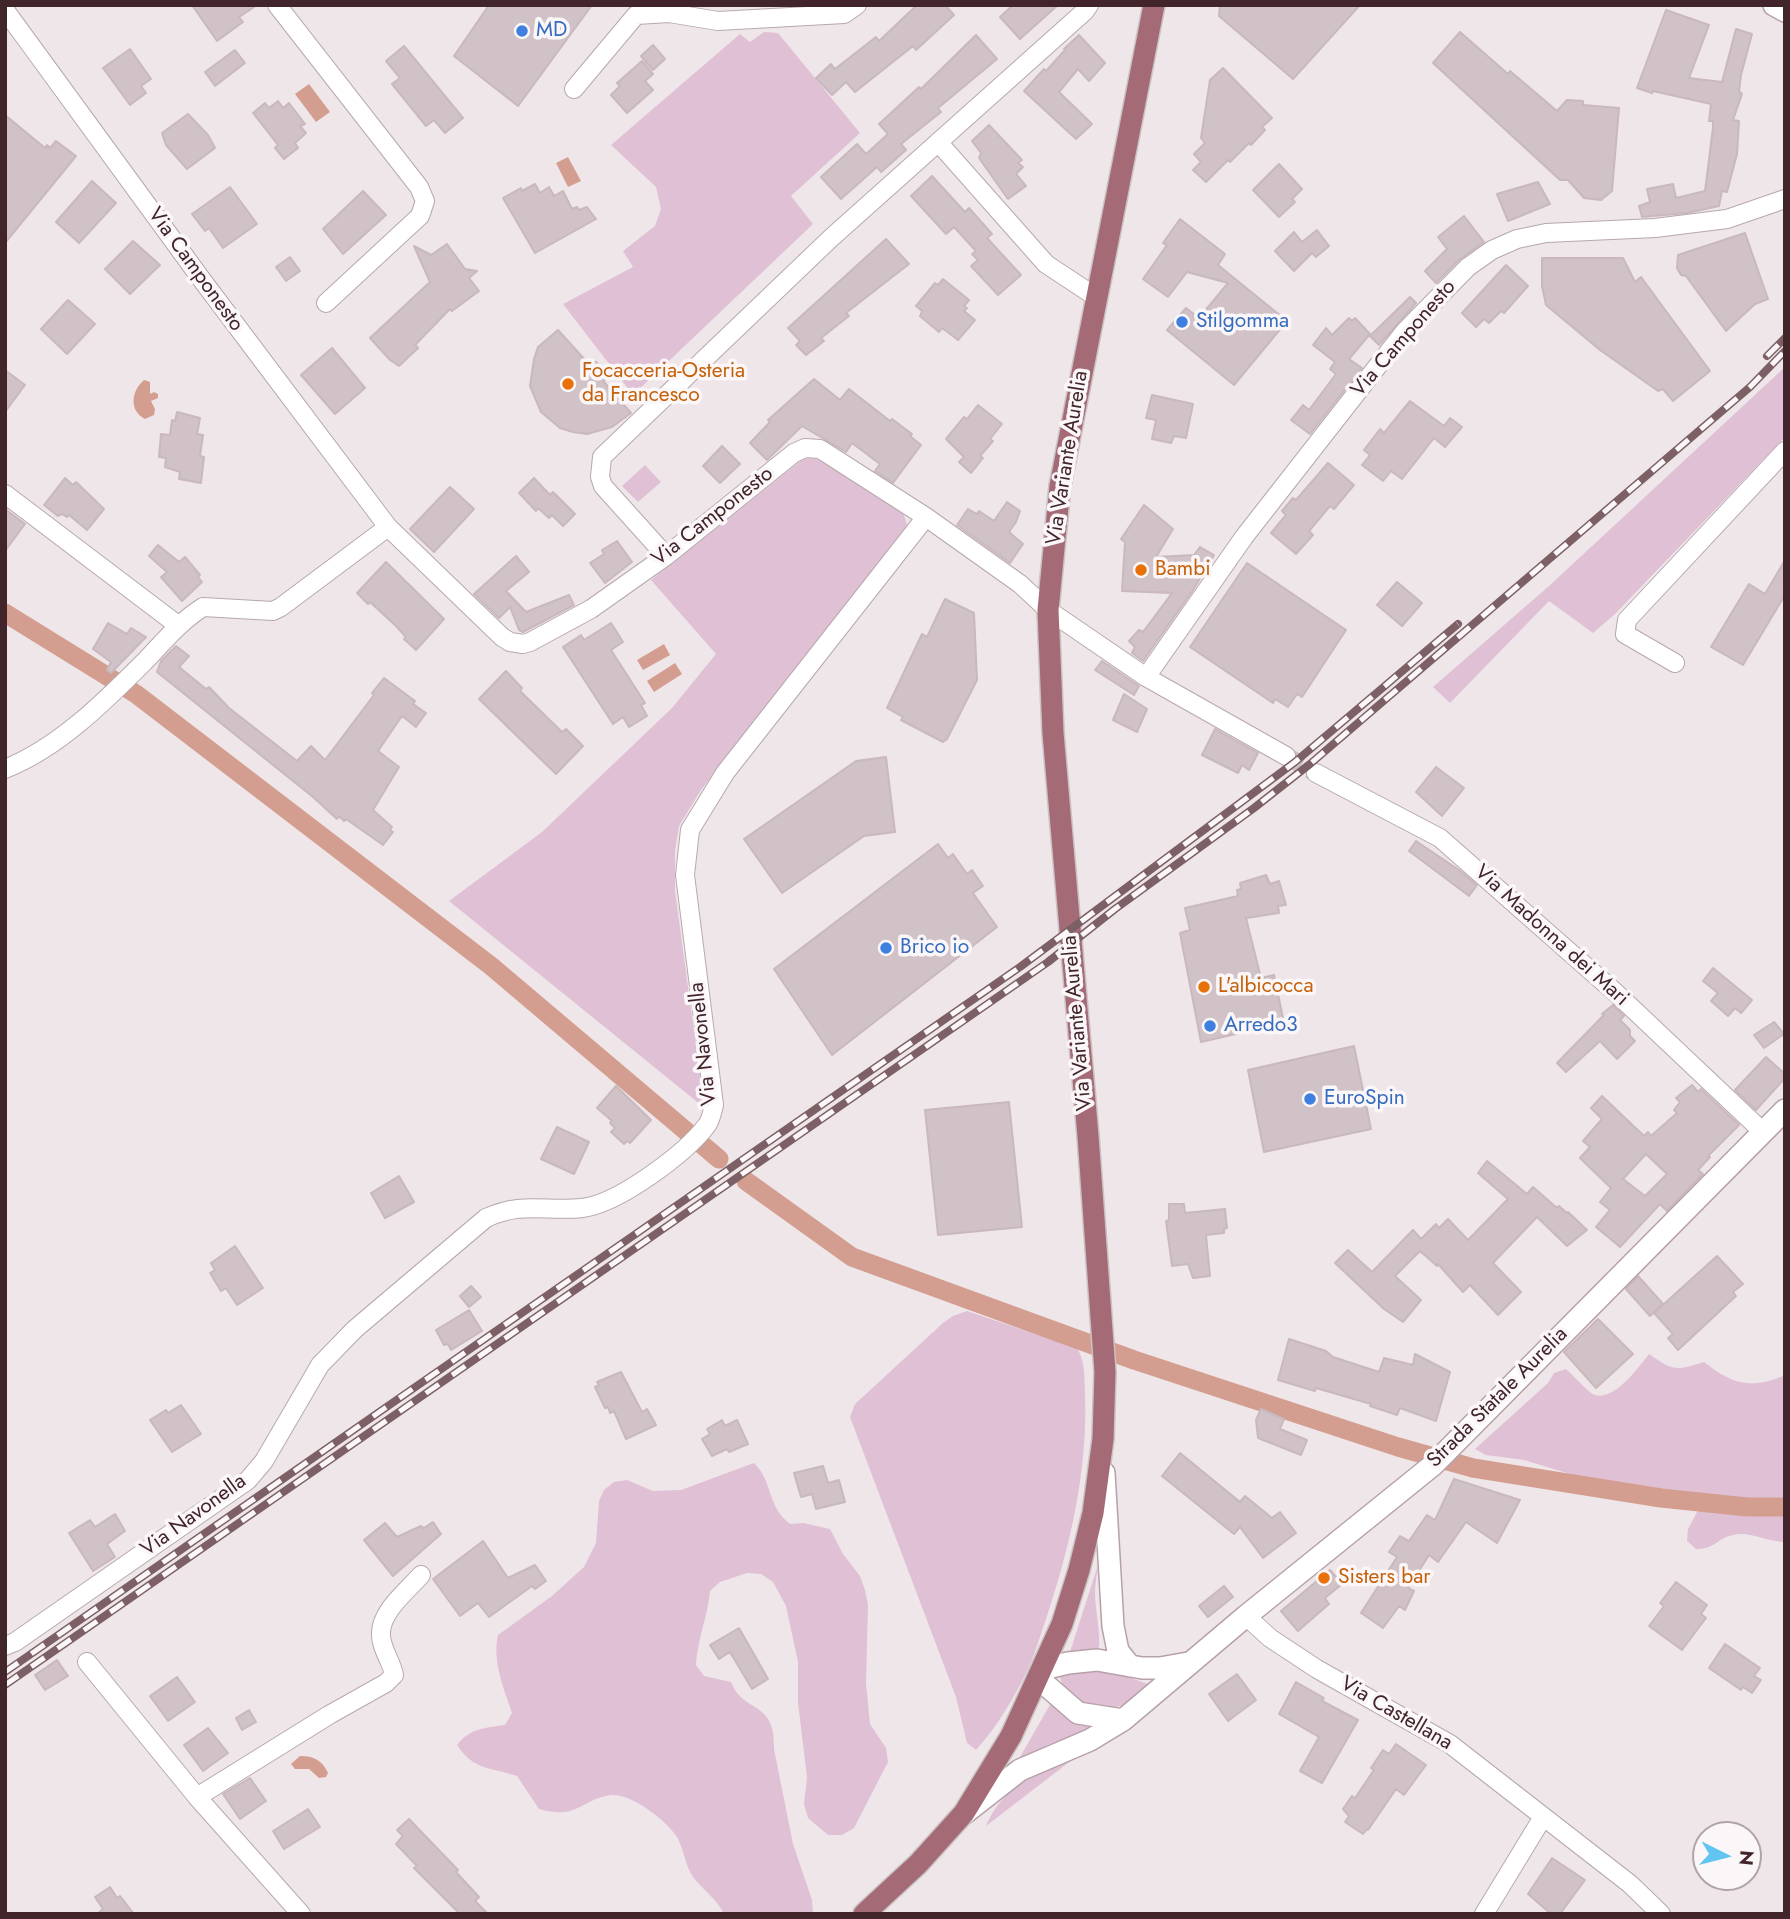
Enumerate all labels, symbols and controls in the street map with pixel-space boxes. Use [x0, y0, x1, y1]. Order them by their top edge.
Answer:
place label: MD [536, 18, 567, 44]
marker: MD [514, 23, 530, 39]
street label: Via Camponesto [142, 203, 248, 337]
street label: Via Camponesto [1346, 275, 1462, 403]
place label: Stilgomma [1196, 309, 1289, 335]
marker: Stilgomma [1174, 314, 1190, 330]
place label: Focacceria-Osteria da Francesco [582, 359, 745, 409]
street label: Via Variante Aurelia [1042, 369, 1094, 547]
marker: Focacceria-Osteria da Francesco [560, 376, 576, 392]
street label: Via Camponesto [647, 462, 779, 572]
place label: Bambi [1155, 557, 1211, 583]
marker: Bambi [1133, 562, 1149, 578]
street label: Via Madonna dei Mari [1469, 860, 1633, 1012]
street label: Via Variante Aurelia [1058, 934, 1098, 1112]
place label: Brico io [900, 935, 969, 961]
marker: Brico io [878, 940, 894, 956]
place label: L'albicocca [1218, 974, 1313, 1000]
marker: L'albicocca [1196, 979, 1212, 995]
street label: Via Navonella [685, 981, 723, 1107]
place label: Arredo3 [1224, 1013, 1298, 1039]
marker: Arredo3 [1202, 1018, 1218, 1034]
place label: EuroSpin [1324, 1086, 1405, 1112]
marker: EuroSpin [1302, 1091, 1318, 1107]
street label: Strada Statale Aurelia [1422, 1322, 1574, 1474]
street label: Via Navonella [136, 1469, 252, 1563]
place label: Sisters bar [1338, 1565, 1431, 1591]
marker: Sisters bar [1316, 1570, 1332, 1586]
street label: Via Castellana [1335, 1672, 1457, 1756]
north arrow [1692, 1821, 1762, 1891]
text: N [1732, 1849, 1761, 1867]

